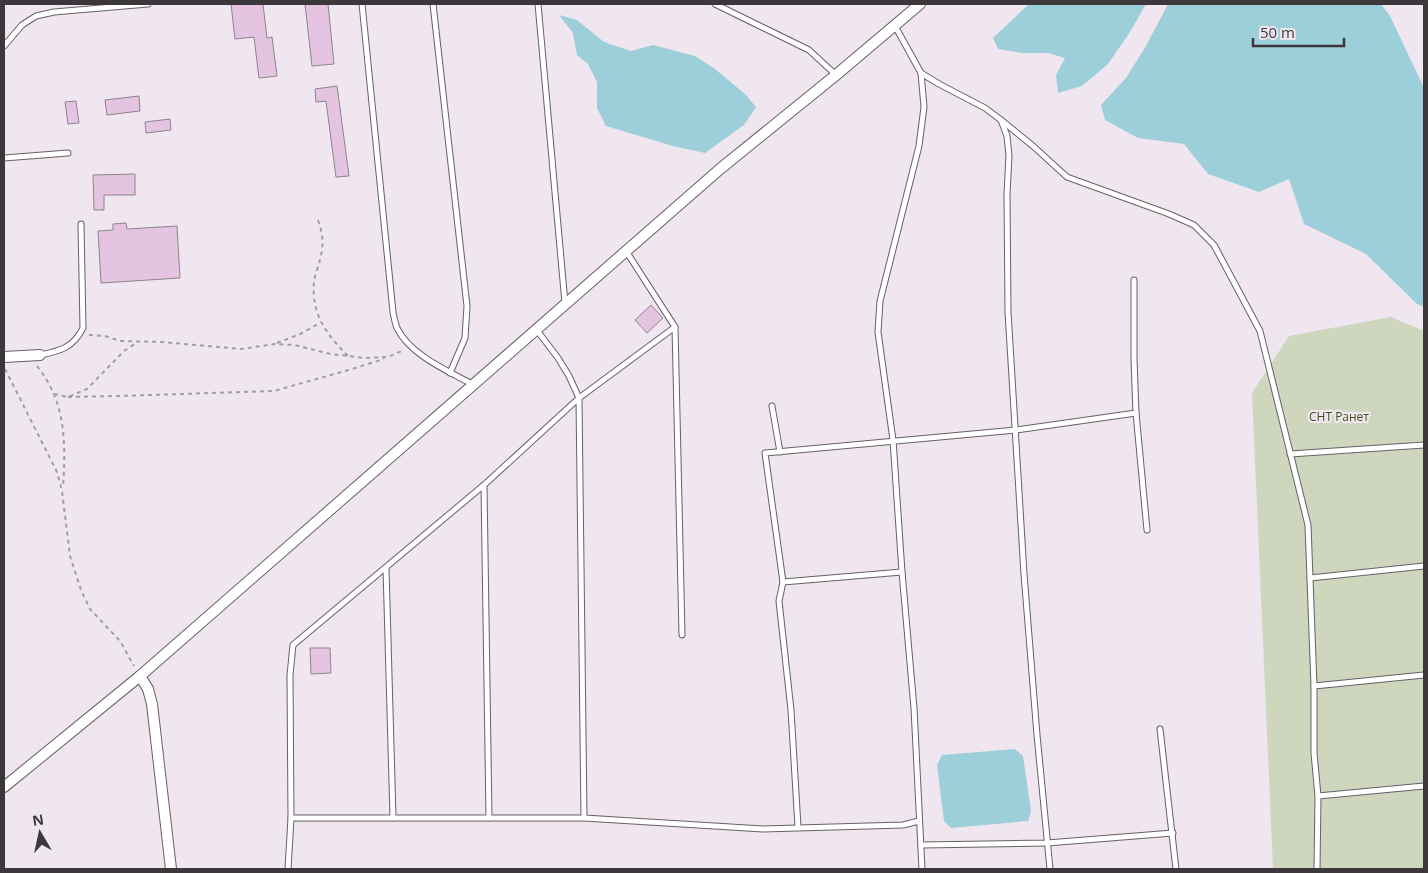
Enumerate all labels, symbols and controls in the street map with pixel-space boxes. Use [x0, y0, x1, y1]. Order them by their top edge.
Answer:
scale bar [1253, 15, 1344, 47]
text: 50 m [1260, 22, 1295, 42]
park label: СНТ Ранет [1309, 408, 1369, 425]
north arrow [15, 808, 65, 858]
text: N [31, 809, 45, 830]

